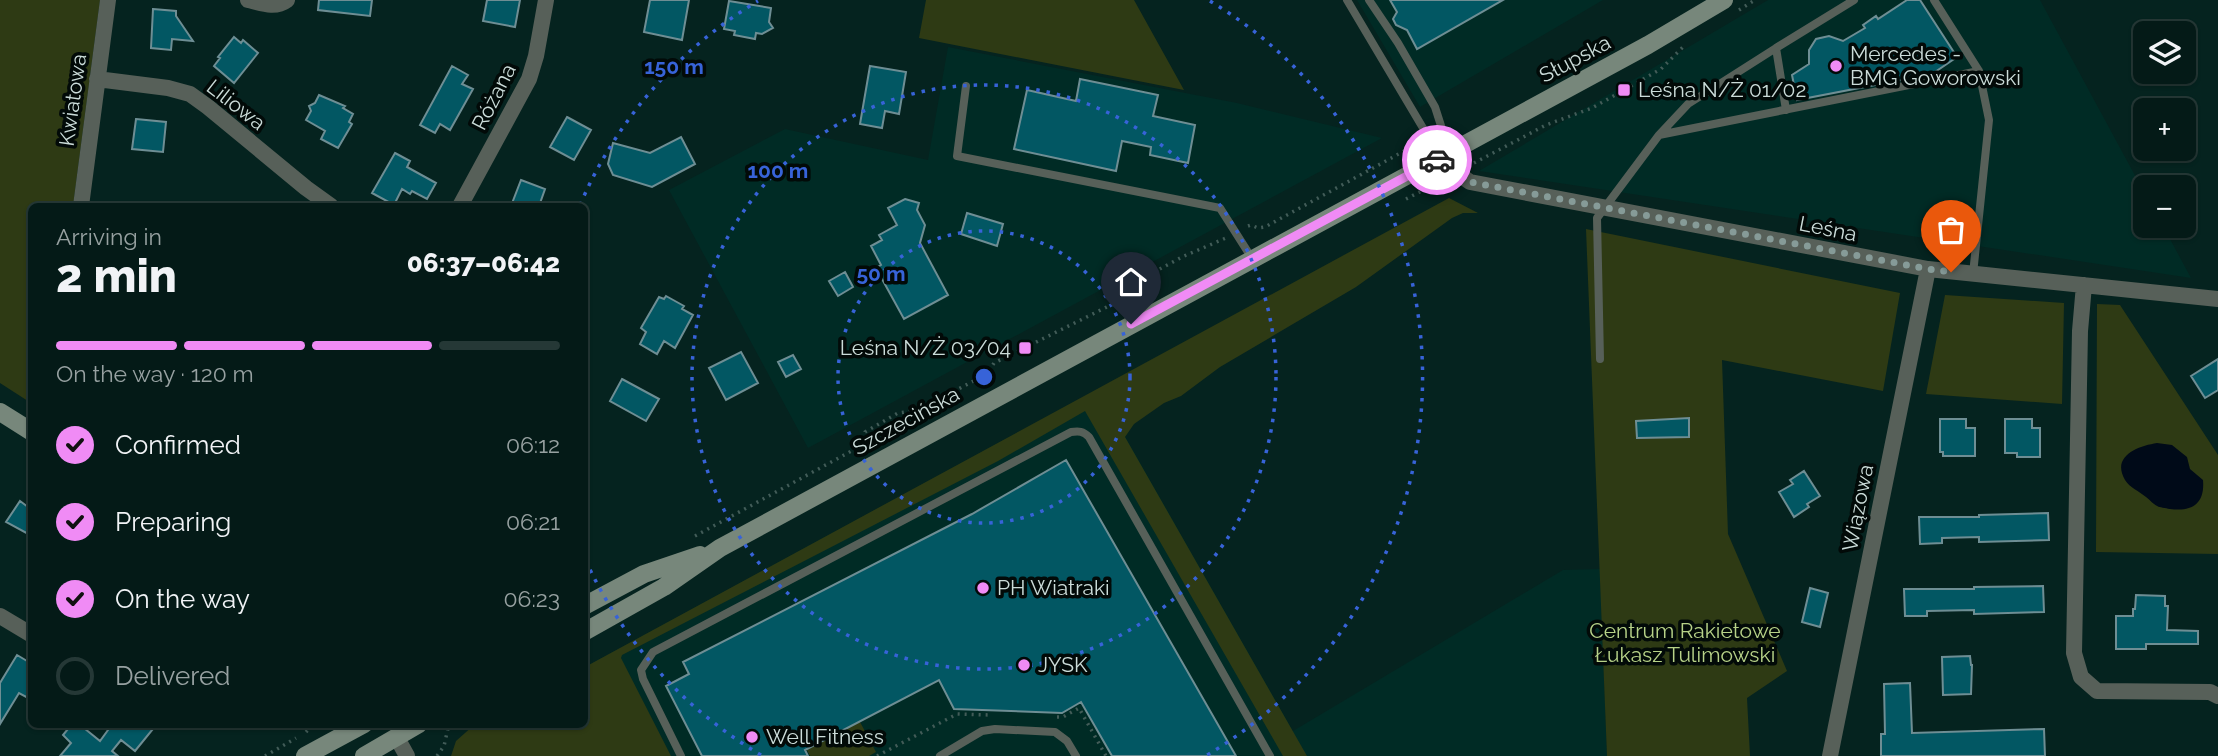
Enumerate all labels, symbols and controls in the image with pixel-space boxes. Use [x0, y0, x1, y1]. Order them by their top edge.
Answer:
map controls [2133, 21, 2196, 238]
button: layers [2133, 21, 2196, 84]
street label: Słupska [1535, 29, 1615, 88]
place label: Mercedes - BMG Goworowski [1850, 41, 2021, 90]
street label: Kwiatowa [54, 52, 91, 148]
text: 150 m [644, 54, 704, 79]
marker: Mercedes - BMG Goworowski [1828, 58, 1844, 74]
street label: Różana [466, 59, 521, 134]
street label: Liliowa [202, 74, 271, 135]
place label: Leśna N/Ż 01/02 [1638, 77, 1806, 102]
marker: Leśna N/Ż 01/02 [1616, 82, 1632, 98]
button: + [2133, 98, 2196, 161]
courier [1402, 125, 1472, 195]
icon: car [1418, 141, 1456, 179]
text: 100 m [748, 158, 808, 183]
button: − [2133, 175, 2196, 238]
pin [1921, 200, 1981, 272]
street label: Leśna [1797, 211, 1859, 246]
icon: bag [1932, 211, 1970, 249]
text: Arriving in [56, 223, 162, 250]
text: 06:37–06:42 [407, 248, 560, 278]
text: 2 min [56, 249, 177, 303]
pin [1101, 252, 1161, 324]
text: 50 m [856, 261, 906, 286]
icon: home [1112, 263, 1150, 301]
place label: Leśna N/Ż 03/04 [840, 335, 1011, 360]
marker: Leśna N/Ż 03/04 [1017, 340, 1033, 356]
text: On the way · 120 m [56, 360, 254, 387]
centre of rings [972, 365, 996, 389]
street label: Szczecińska [848, 381, 963, 460]
icon: check [56, 426, 94, 464]
text: Confirmed [115, 430, 241, 460]
text: 06:12 [506, 431, 560, 458]
street label: Wiązowa [1837, 462, 1878, 554]
icon: check [56, 503, 94, 541]
text: Preparing [115, 507, 231, 537]
text: 06:21 [506, 508, 560, 535]
place label: PH Wiatraki [997, 575, 1110, 600]
icon: check [56, 580, 94, 618]
marker: PH Wiatraki [975, 580, 991, 596]
text: On the way [115, 584, 250, 614]
text: 06:23 [503, 585, 560, 612]
park label: Centrum Rakietowe Łukasz Tulimowski [1589, 618, 1781, 667]
place label: JYSK [1038, 652, 1088, 677]
marker: JYSK [1016, 657, 1032, 673]
text: Delivered [115, 661, 230, 691]
place label: Well Fitness [766, 724, 884, 749]
marker: Well Fitness [744, 729, 760, 745]

